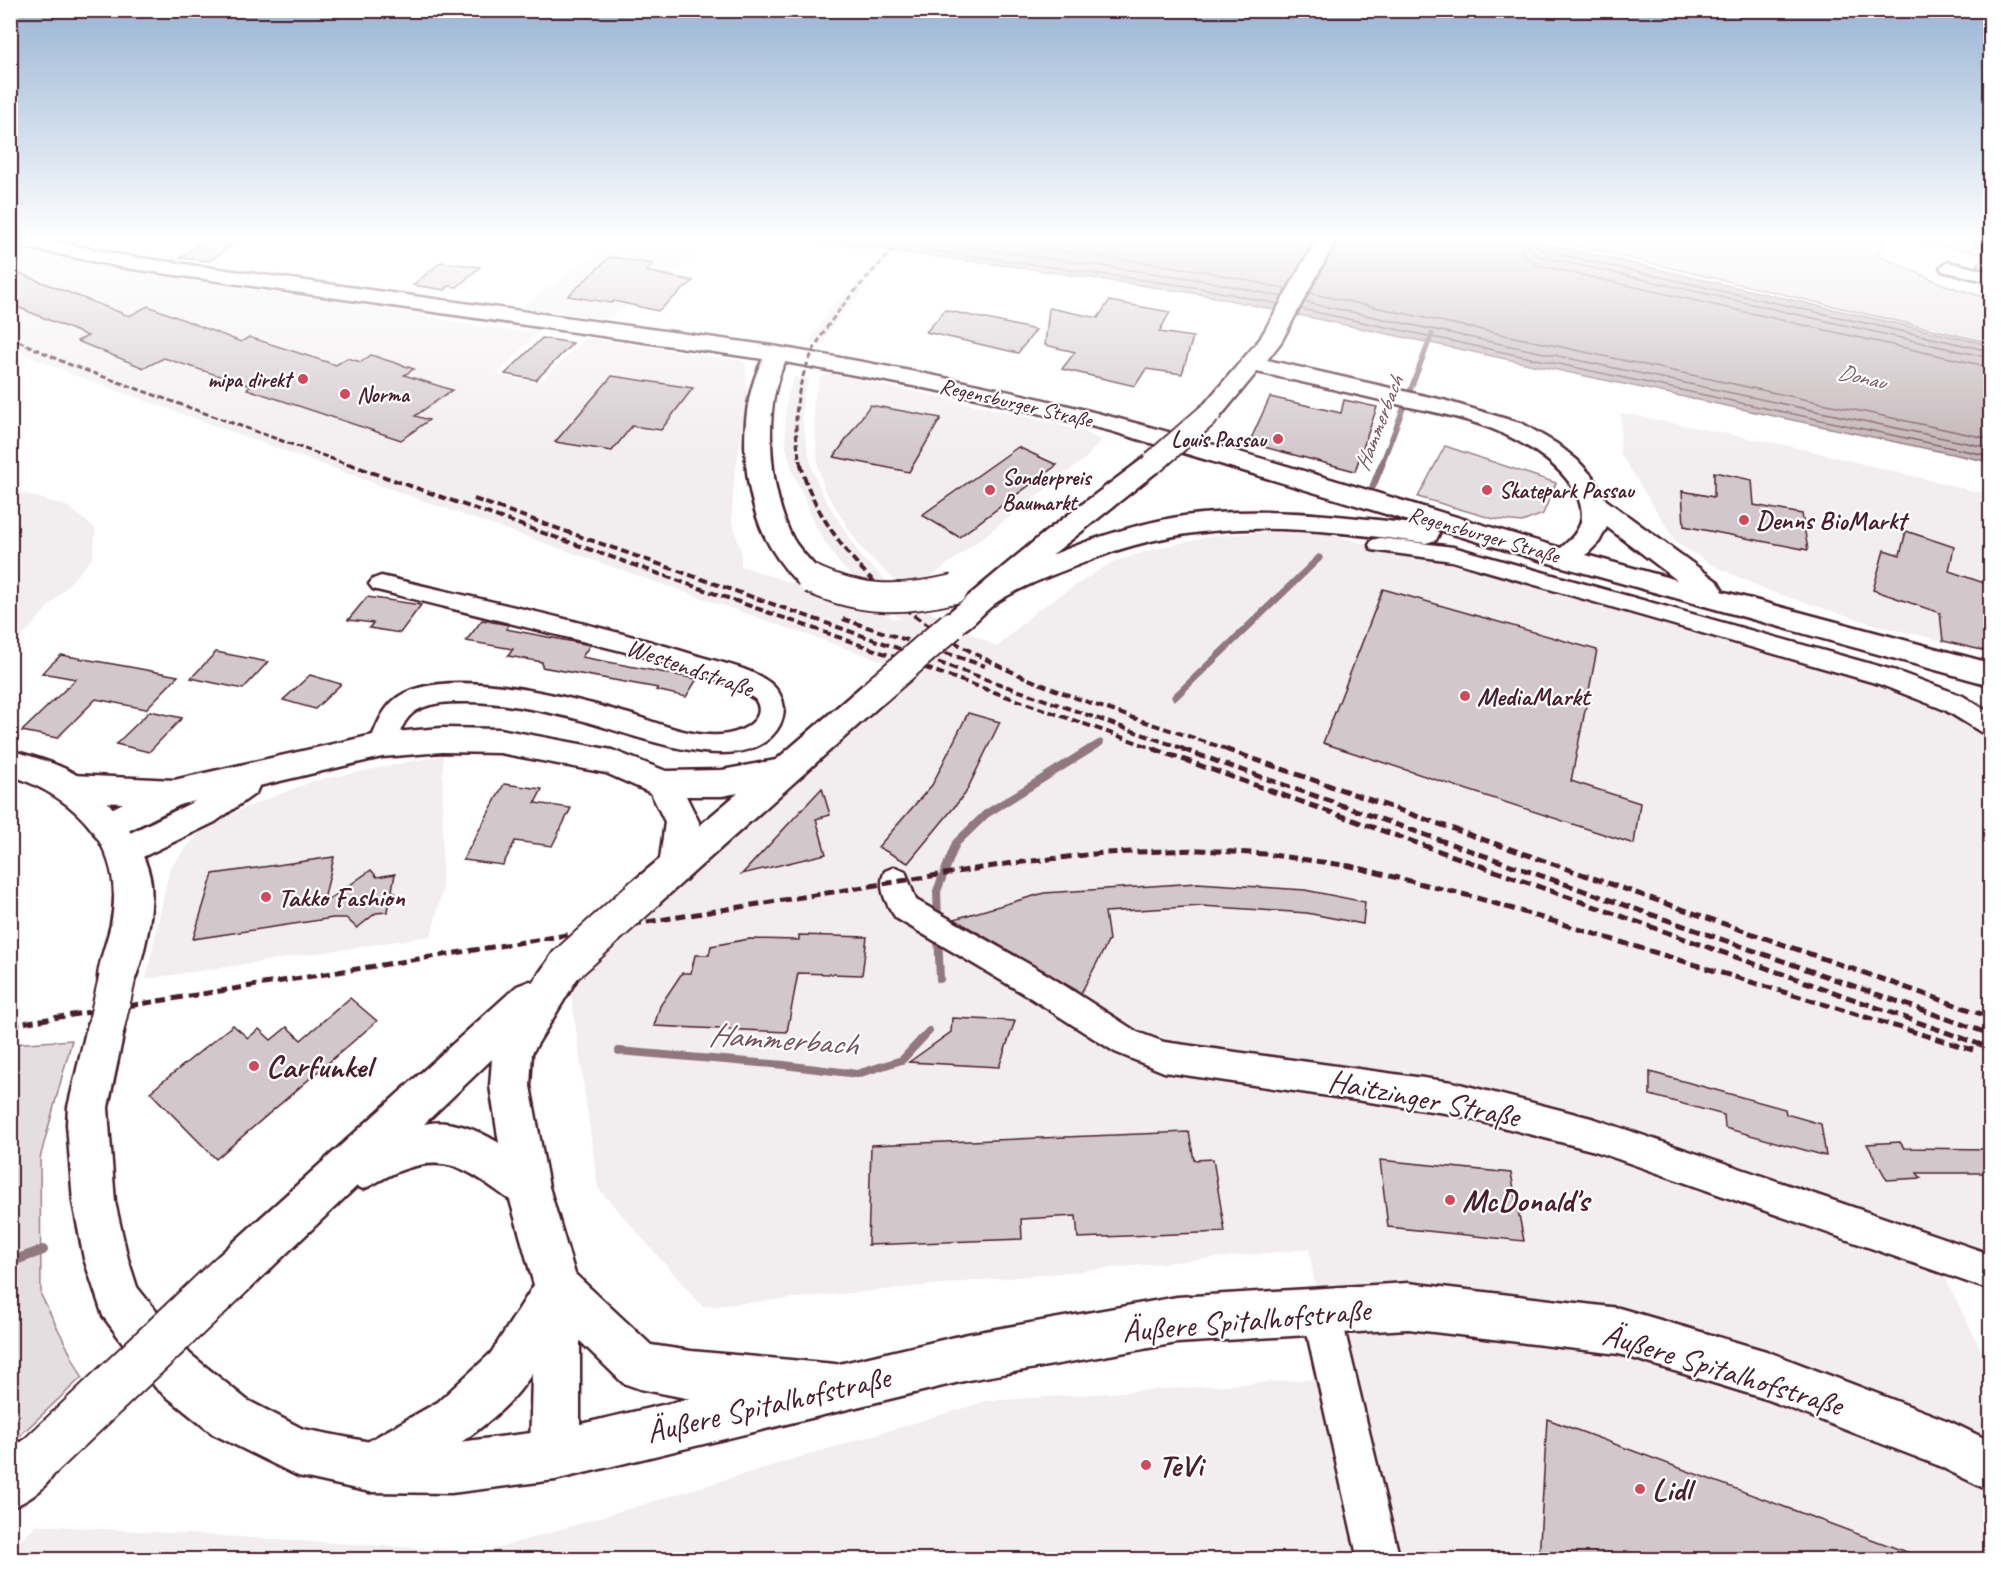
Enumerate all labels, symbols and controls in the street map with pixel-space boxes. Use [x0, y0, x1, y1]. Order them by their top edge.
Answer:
water label: Donau [1835, 358, 1891, 397]
place label: mipa direkt [208, 366, 295, 394]
water label: Hammerbach [1348, 370, 1410, 475]
marker: mipa direkt [296, 372, 310, 386]
street label: Regensburger Straße [937, 372, 1097, 435]
place label: Norma [357, 381, 411, 409]
marker: Norma [338, 387, 352, 401]
place label: Louis Passau [1171, 426, 1268, 454]
marker: Louis Passau [1271, 432, 1285, 446]
place label: Sonderpreis Baumarkt [1002, 464, 1093, 517]
place label: Skatepark Passau [1499, 477, 1635, 505]
marker: Sonderpreis Baumarkt [983, 483, 997, 497]
marker: Skatepark Passau [1480, 483, 1494, 497]
street label: Regensburger Straße [1405, 500, 1564, 570]
place label: Denns BioMarkt [1756, 504, 1910, 537]
marker: Denns BioMarkt [1737, 513, 1751, 527]
street label: Westendstraße [622, 630, 760, 705]
place label: MediaMarkt [1477, 680, 1592, 713]
marker: MediaMarkt [1458, 689, 1472, 703]
place label: Takko Fashion [278, 881, 406, 914]
marker: Takko Fashion [259, 890, 273, 904]
water label: Hammerbach [707, 1013, 861, 1065]
place label: Carfunkel [266, 1046, 378, 1087]
marker: Carfunkel [247, 1059, 261, 1073]
street label: Haitzinger Straße [1325, 1060, 1525, 1138]
place label: McDonald's [1462, 1180, 1591, 1221]
marker: McDonald's [1443, 1193, 1457, 1207]
street label: Äußere Spitalhofstraße [1120, 1289, 1374, 1352]
street label: Äußere Spitalhofstraße [1598, 1314, 1850, 1426]
street label: Äußere Spitalhofstraße [642, 1356, 896, 1452]
place label: TeVi [1158, 1445, 1206, 1486]
marker: TeVi [1139, 1458, 1153, 1472]
place label: Lidl [1652, 1469, 1697, 1510]
marker: Lidl [1633, 1482, 1647, 1496]

